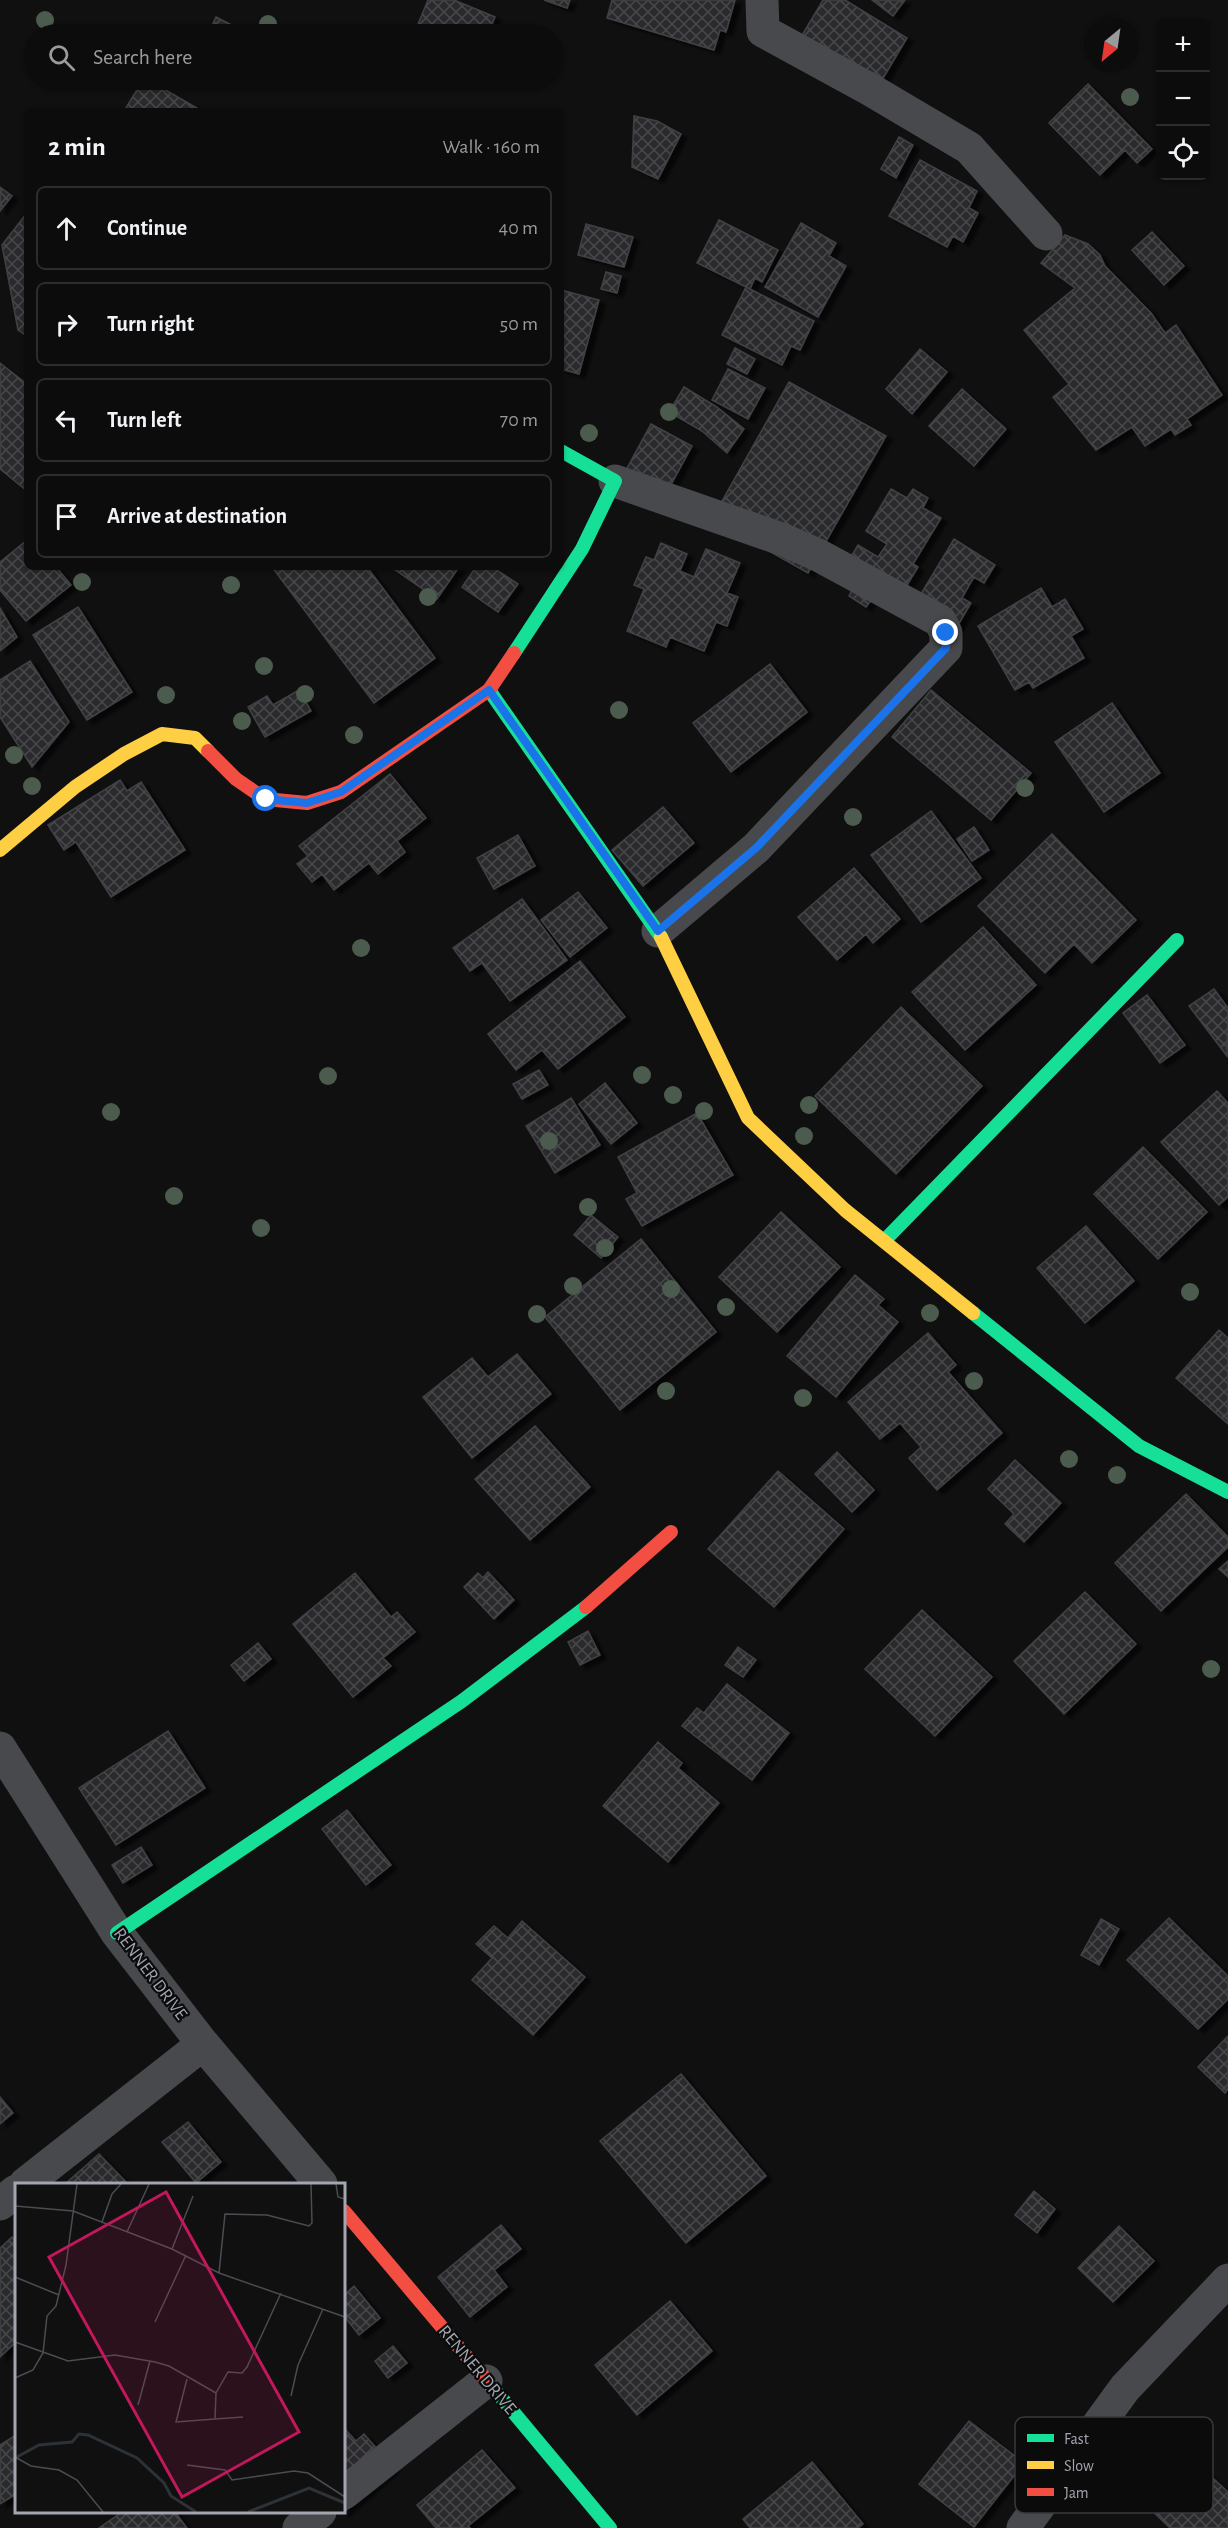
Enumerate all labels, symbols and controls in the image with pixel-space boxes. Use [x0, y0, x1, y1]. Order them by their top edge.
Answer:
north arrow [1084, 18, 1138, 72]
map controls [1156, 18, 1210, 180]
button: + [1156, 18, 1210, 72]
search box [24, 24, 564, 90]
icon: search [45, 41, 78, 74]
text: Search here [93, 46, 192, 68]
button: − [1156, 72, 1210, 126]
button: locate [1156, 126, 1210, 180]
text: 2 min [48, 134, 106, 160]
text: Walk · 160 m [443, 137, 540, 157]
icon: ahead [50, 212, 83, 245]
text: Continue [107, 217, 187, 239]
text: 40 m [499, 218, 538, 238]
icon: right [50, 308, 83, 341]
text: Turn right [107, 313, 194, 335]
text: 50 m [500, 314, 538, 334]
icon: left [50, 404, 83, 437]
text: Turn left [107, 409, 181, 431]
text: 70 m [500, 410, 538, 430]
icon: arrive [50, 500, 83, 533]
text: Arrive at destination [107, 505, 287, 527]
route end [932, 619, 958, 645]
route start [252, 785, 278, 811]
street label: RENNER DRIVE [110, 1925, 190, 2024]
inset map [15, 2183, 345, 2513]
street label: RENNER DRIVE [435, 2322, 519, 2418]
legend [1015, 2417, 1213, 2513]
text: Fast [1064, 2431, 1089, 2447]
text: Slow [1064, 2458, 1094, 2474]
text: Jam [1064, 2485, 1089, 2501]

